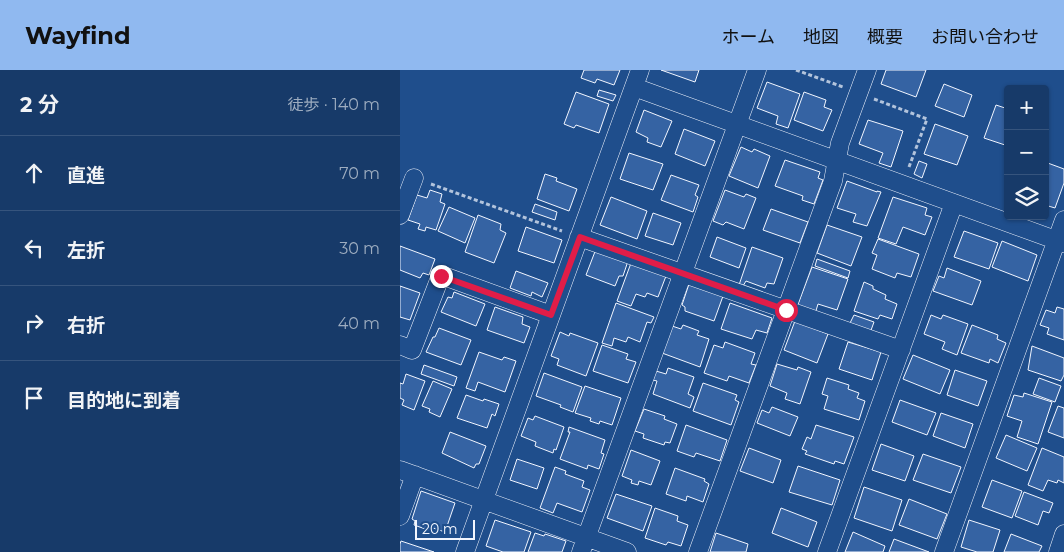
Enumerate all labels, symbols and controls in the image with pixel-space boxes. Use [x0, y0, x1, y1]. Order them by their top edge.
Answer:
text: Wayfind [25, 21, 131, 50]
text: ホーム [722, 26, 775, 48]
text: 地図 [803, 26, 839, 48]
text: 概要 [867, 26, 903, 48]
text: お問い合わせ [931, 26, 1039, 48]
map controls [1004, 85, 1049, 220]
button: + [1004, 85, 1049, 130]
text: 2 分 [20, 92, 59, 117]
text: 徒歩 · 140 m [287, 95, 380, 114]
button: − [1004, 130, 1049, 175]
icon: ahead [20, 159, 48, 187]
text: 直進 [67, 164, 105, 187]
text: 70 m [339, 164, 380, 183]
button: layers [1004, 175, 1049, 220]
icon: left [20, 234, 48, 262]
text: 左折 [67, 239, 105, 262]
text: 30 m [339, 239, 380, 258]
route end [430, 265, 453, 288]
route start [775, 299, 798, 322]
icon: right [20, 309, 48, 337]
text: 右折 [67, 314, 105, 337]
text: 40 m [338, 314, 380, 333]
icon: arrive [20, 384, 48, 412]
text: 目的地に到着 [67, 389, 181, 412]
scale bar [415, 517, 475, 540]
text: 20 m [422, 520, 458, 538]

